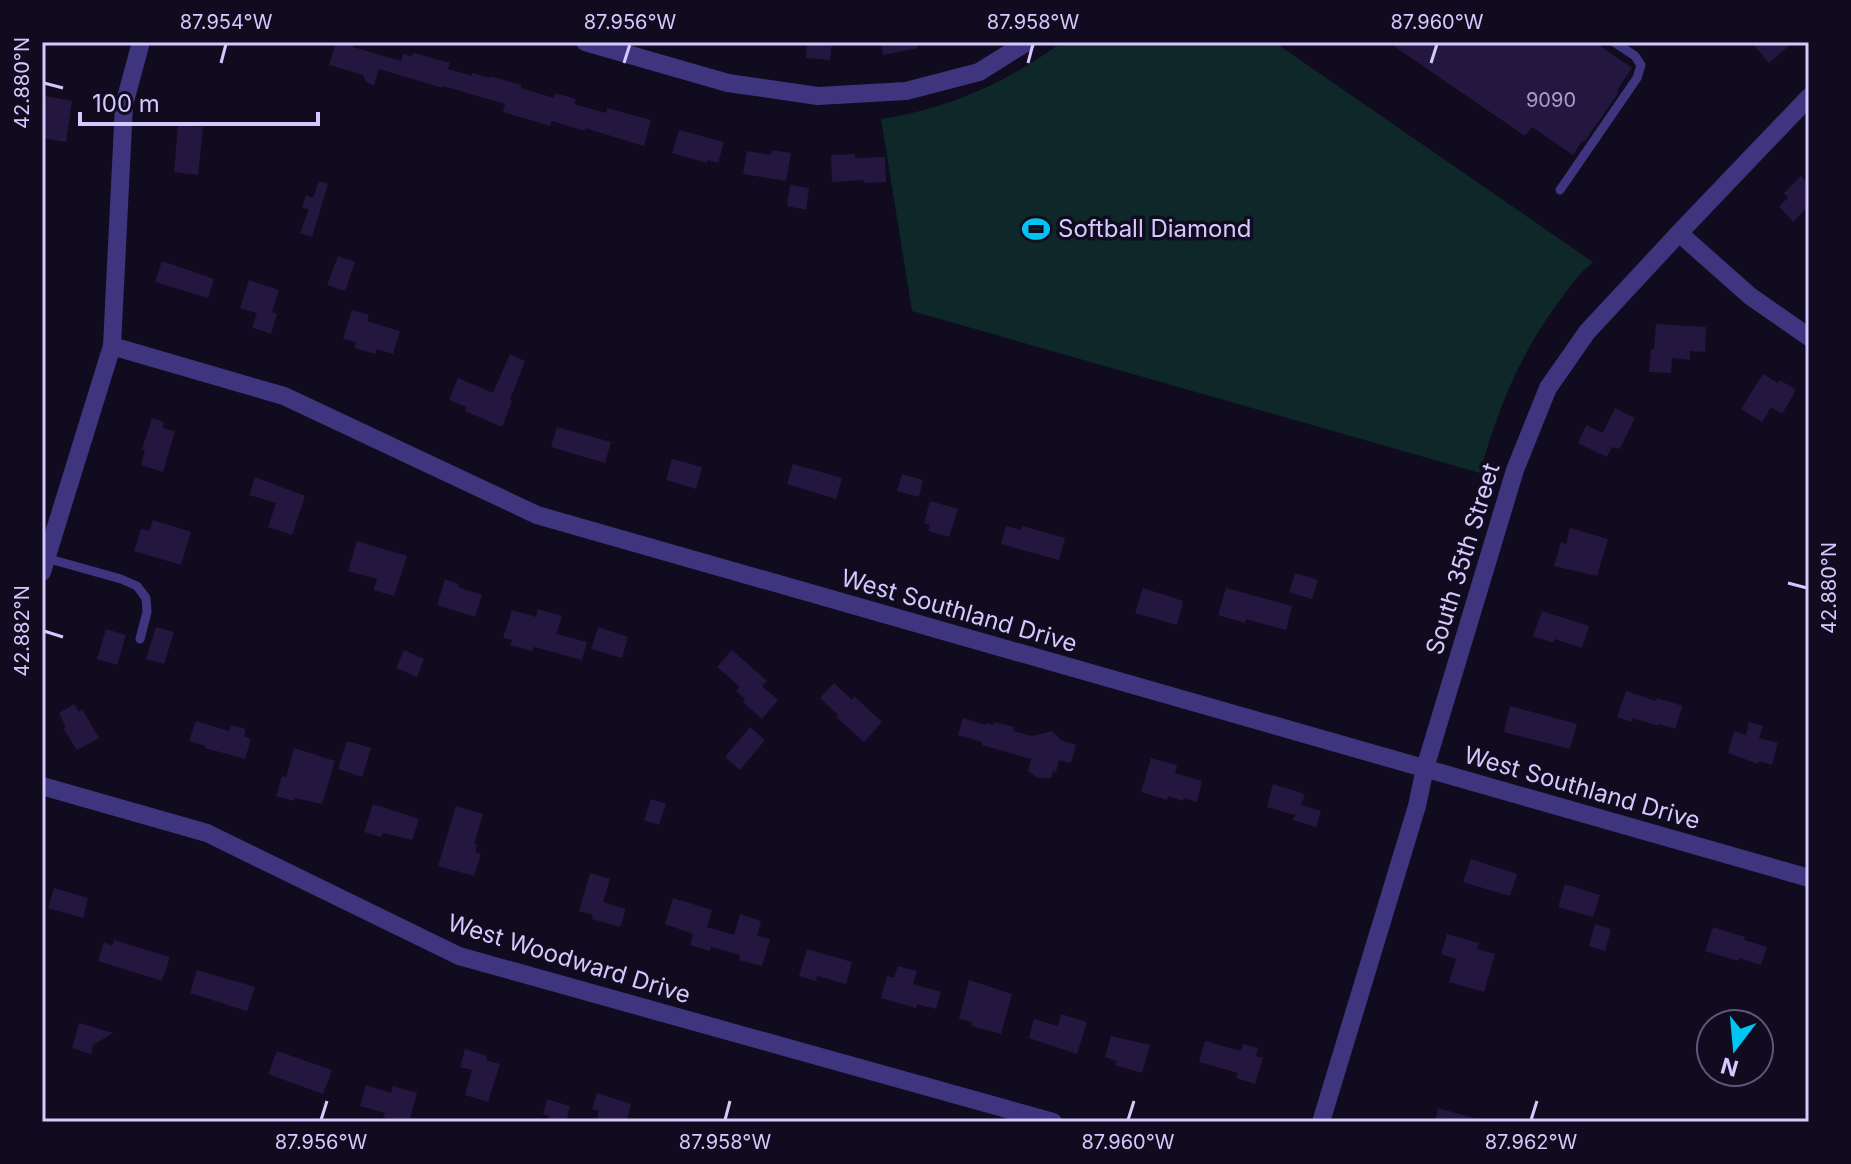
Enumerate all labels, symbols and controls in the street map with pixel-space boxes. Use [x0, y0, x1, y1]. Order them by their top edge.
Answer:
text: 87.954°W [180, 10, 273, 34]
text: 87.956°W [584, 10, 677, 34]
text: 87.958°W [987, 10, 1079, 34]
text: 87.960°W [1390, 10, 1484, 34]
text: 42.880°N [10, 37, 34, 129]
scale bar [80, 76, 318, 126]
house number: 9090 [1526, 88, 1576, 112]
text: 100 m [92, 89, 160, 118]
sports icon: Softball Diamond [1021, 214, 1051, 244]
place label: Softball Diamond [1058, 214, 1251, 243]
street label: South 35th Street [1420, 459, 1505, 658]
text: 42.880°N [1817, 542, 1841, 634]
street label: West Southland Drive [838, 563, 1080, 658]
text: 42.882°N [10, 585, 34, 677]
street label: West Southland Drive [1461, 740, 1703, 835]
street label: West Woodward Drive [444, 908, 694, 1009]
north arrow [1695, 1008, 1775, 1088]
text: N [1718, 1052, 1741, 1082]
text: 87.956°W [275, 1130, 368, 1154]
text: 87.958°W [679, 1130, 771, 1154]
text: 87.960°W [1081, 1130, 1175, 1154]
text: 87.962°W [1485, 1130, 1578, 1154]

